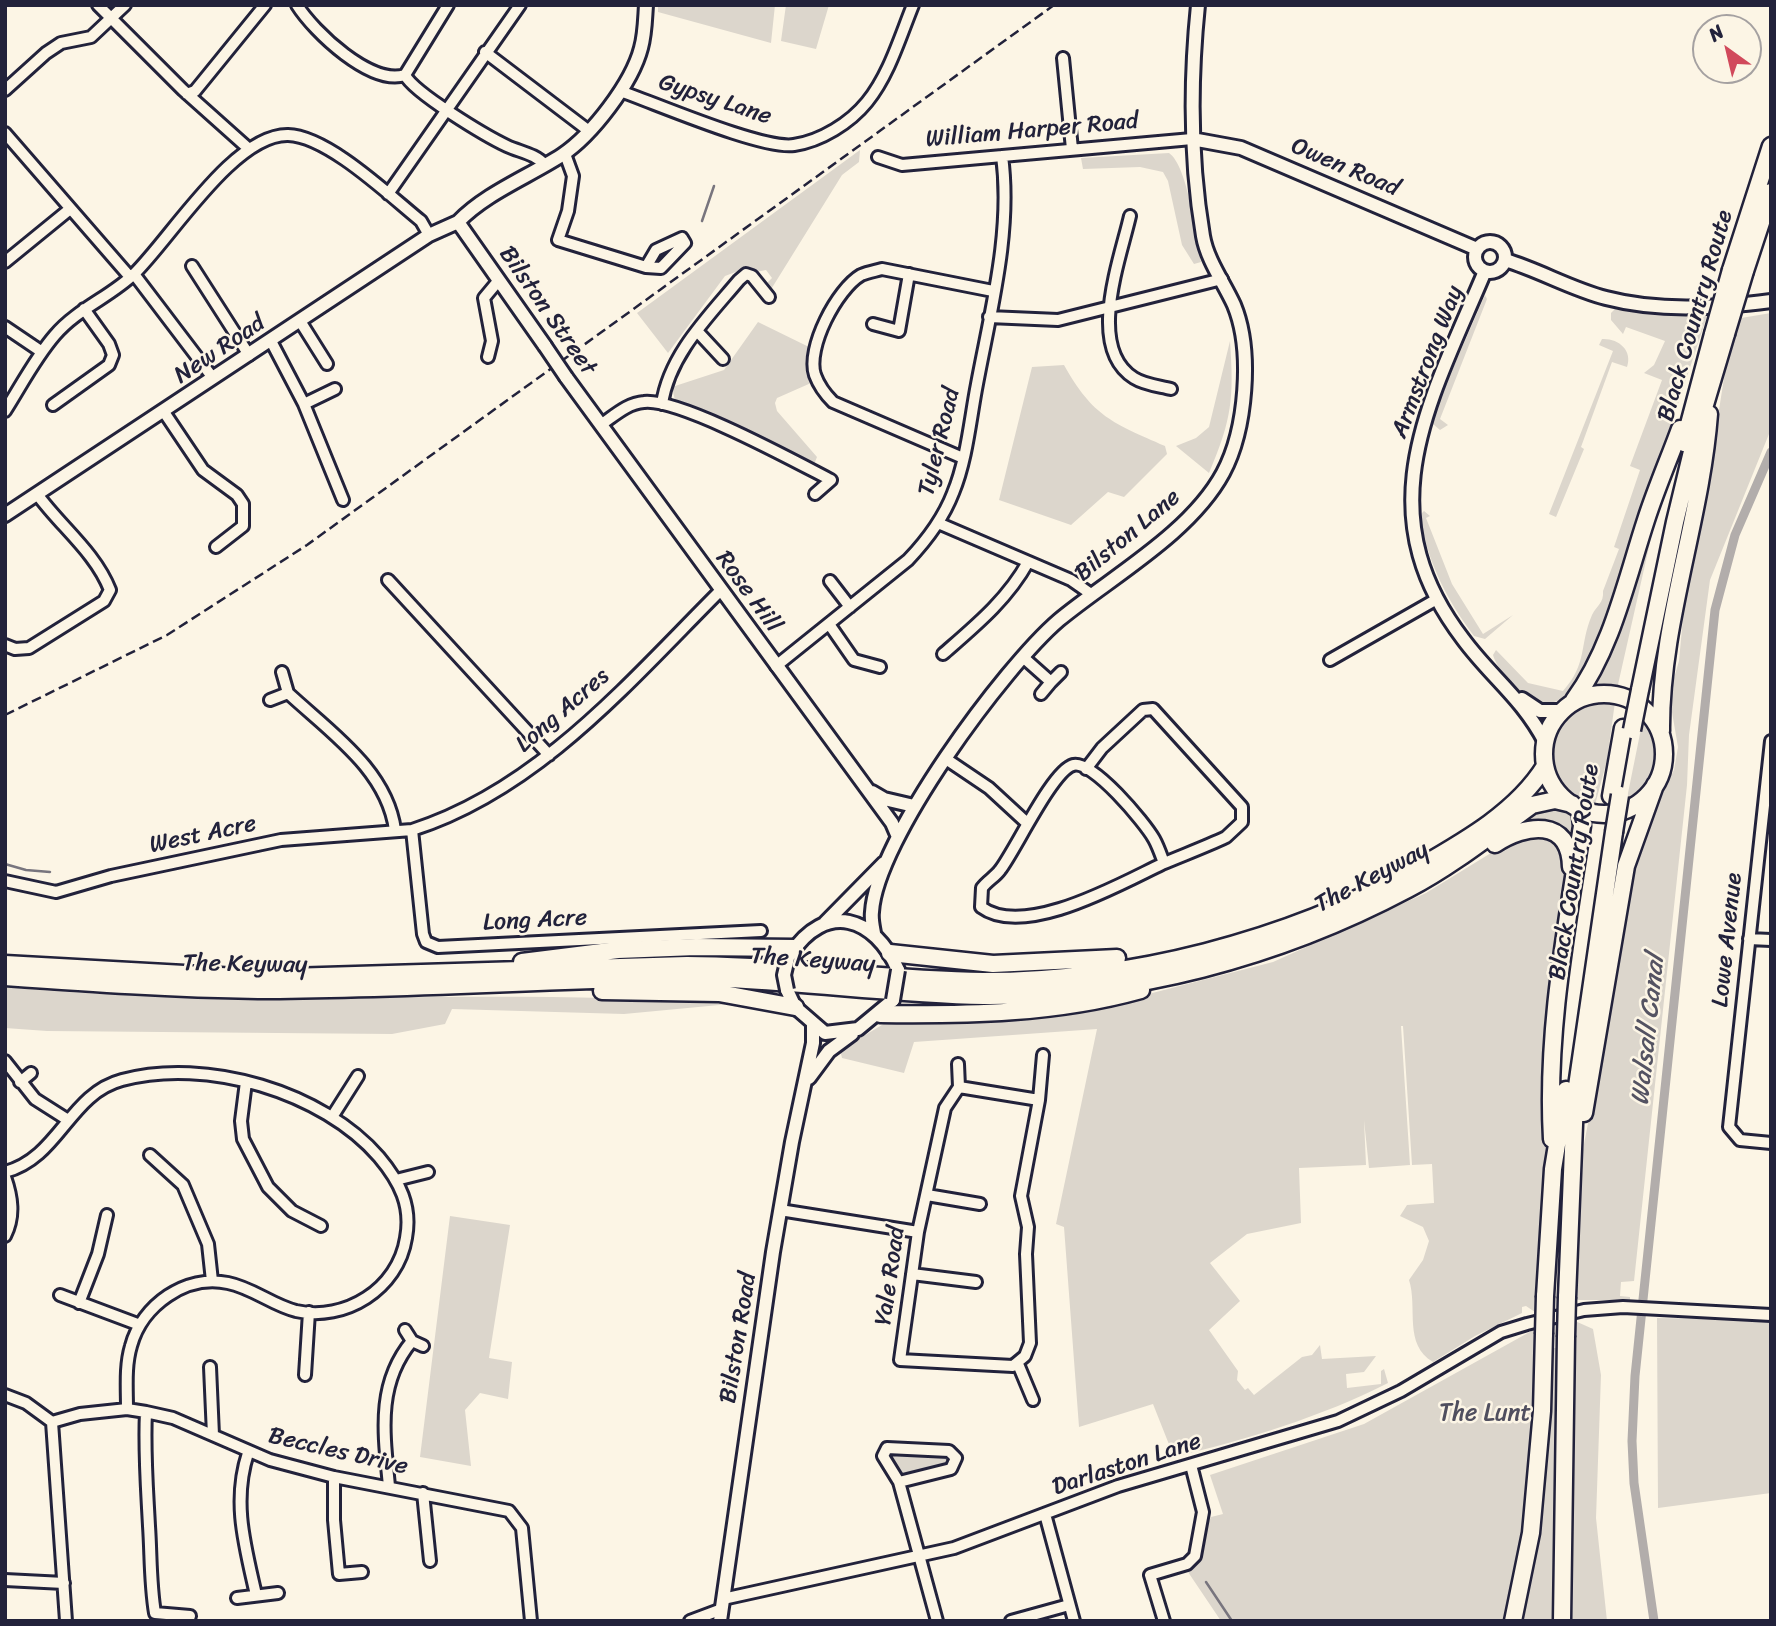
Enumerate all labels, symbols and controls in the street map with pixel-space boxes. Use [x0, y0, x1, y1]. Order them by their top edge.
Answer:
north arrow [1692, 14, 1762, 84]
text: N [1701, 15, 1731, 50]
street label: Gypsy Lane [655, 68, 775, 132]
street label: William Harper Road [924, 107, 1140, 155]
street label: Owen Road [1286, 132, 1404, 204]
street label: Black Country Route [1652, 207, 1740, 425]
street label: Bilston Street [492, 241, 602, 381]
street label: Armstrong Way [1386, 282, 1470, 442]
street label: New Road [169, 309, 271, 391]
street label: Tyler Road [913, 385, 967, 499]
street label: Bilston Lane [1069, 483, 1187, 589]
street label: Rose Hill [709, 546, 787, 638]
street label: Long Acres [510, 663, 616, 759]
street label: Black Country Route [1544, 762, 1606, 982]
street label: West Acre [147, 810, 259, 860]
street label: The Keyway [1310, 836, 1434, 920]
street label: Lowe Avenue [1707, 871, 1749, 1009]
street label: Long Acre [482, 904, 588, 938]
street label: The Keyway [750, 942, 876, 980]
street label: The Keyway [182, 950, 308, 980]
water label: Walsall Canal [1626, 953, 1672, 1107]
street label: Yale Road [870, 1225, 912, 1327]
street label: Bilston Road [714, 1270, 764, 1406]
park label: The Lunt [1439, 1400, 1531, 1428]
street label: Beccles Drive [265, 1422, 411, 1482]
street label: Darlaston Lane [1049, 1427, 1205, 1503]

